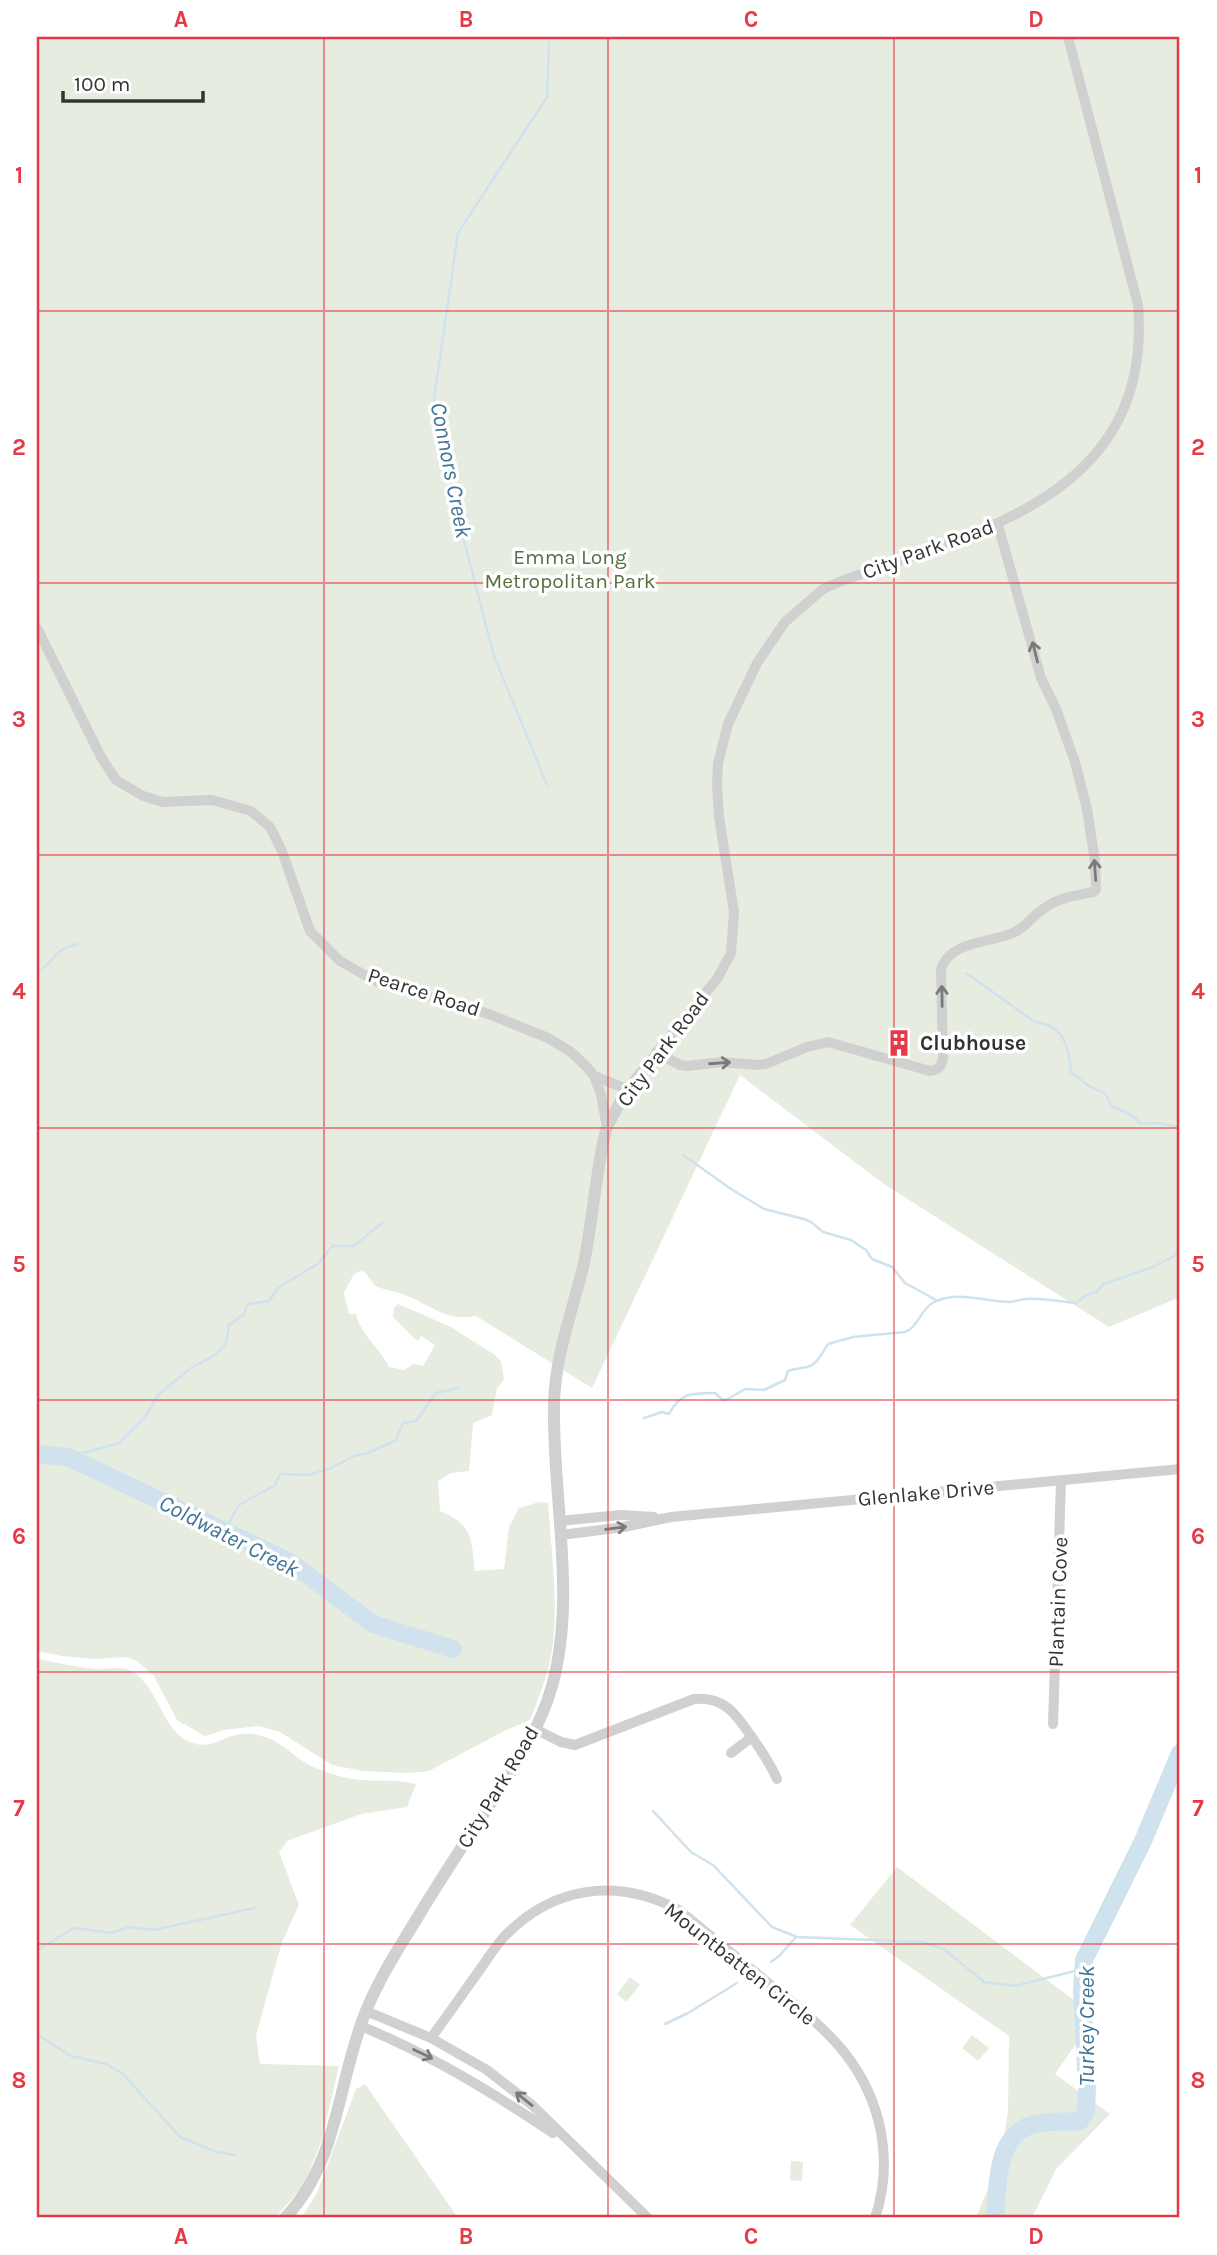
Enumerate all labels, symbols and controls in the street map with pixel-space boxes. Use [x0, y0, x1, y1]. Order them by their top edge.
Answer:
text: A [174, 6, 188, 33]
text: B [459, 6, 473, 33]
text: C [744, 6, 758, 33]
text: D [1028, 6, 1044, 33]
scale bar [63, 60, 203, 104]
text: 100 m [74, 72, 131, 96]
text: 1 [15, 162, 23, 189]
text: 1 [1194, 162, 1202, 189]
water label: Connors Creek [425, 400, 477, 540]
text: 2 [12, 434, 26, 461]
text: 2 [1191, 434, 1205, 461]
street label: City Park Road [859, 514, 997, 584]
park label: Emma Long Metropolitan Park [484, 545, 656, 593]
one-way arrow [1028, 641, 1041, 664]
text: 3 [12, 706, 26, 733]
text: 3 [1191, 706, 1205, 733]
one-way arrow [1088, 859, 1101, 881]
street label: Pearce Road [365, 963, 483, 1021]
text: 4 [12, 978, 26, 1005]
text: 4 [1191, 978, 1205, 1005]
one-way arrow [935, 984, 949, 1007]
street label: City Park Road [612, 987, 714, 1111]
building icon: Clubhouse [884, 1028, 914, 1058]
place label: Clubhouse [920, 1031, 1026, 1055]
one-way arrow [709, 1056, 732, 1069]
text: 5 [12, 1251, 26, 1278]
text: 5 [1191, 1251, 1205, 1278]
street label: Glenlake Drive [857, 1475, 995, 1511]
water label: Coldwater Creek [154, 1489, 304, 1583]
one-way arrow [605, 1521, 627, 1534]
text: 6 [12, 1523, 26, 1550]
text: 6 [1191, 1523, 1205, 1550]
street label: Plantain Cove [1044, 1536, 1072, 1668]
street label: City Park Road [452, 1722, 544, 1852]
text: 7 [13, 1795, 25, 1822]
text: 7 [1192, 1795, 1204, 1822]
street label: Mountbatten Circle [660, 1898, 820, 2030]
water label: Turkey Creek [1073, 1966, 1100, 2086]
one-way arrow [412, 2047, 433, 2061]
text: 8 [12, 2067, 26, 2094]
text: 8 [1191, 2067, 1205, 2094]
one-way arrow [515, 2091, 533, 2107]
text: A [174, 2223, 188, 2250]
text: B [459, 2223, 473, 2250]
text: C [744, 2223, 758, 2250]
text: D [1028, 2223, 1044, 2250]

